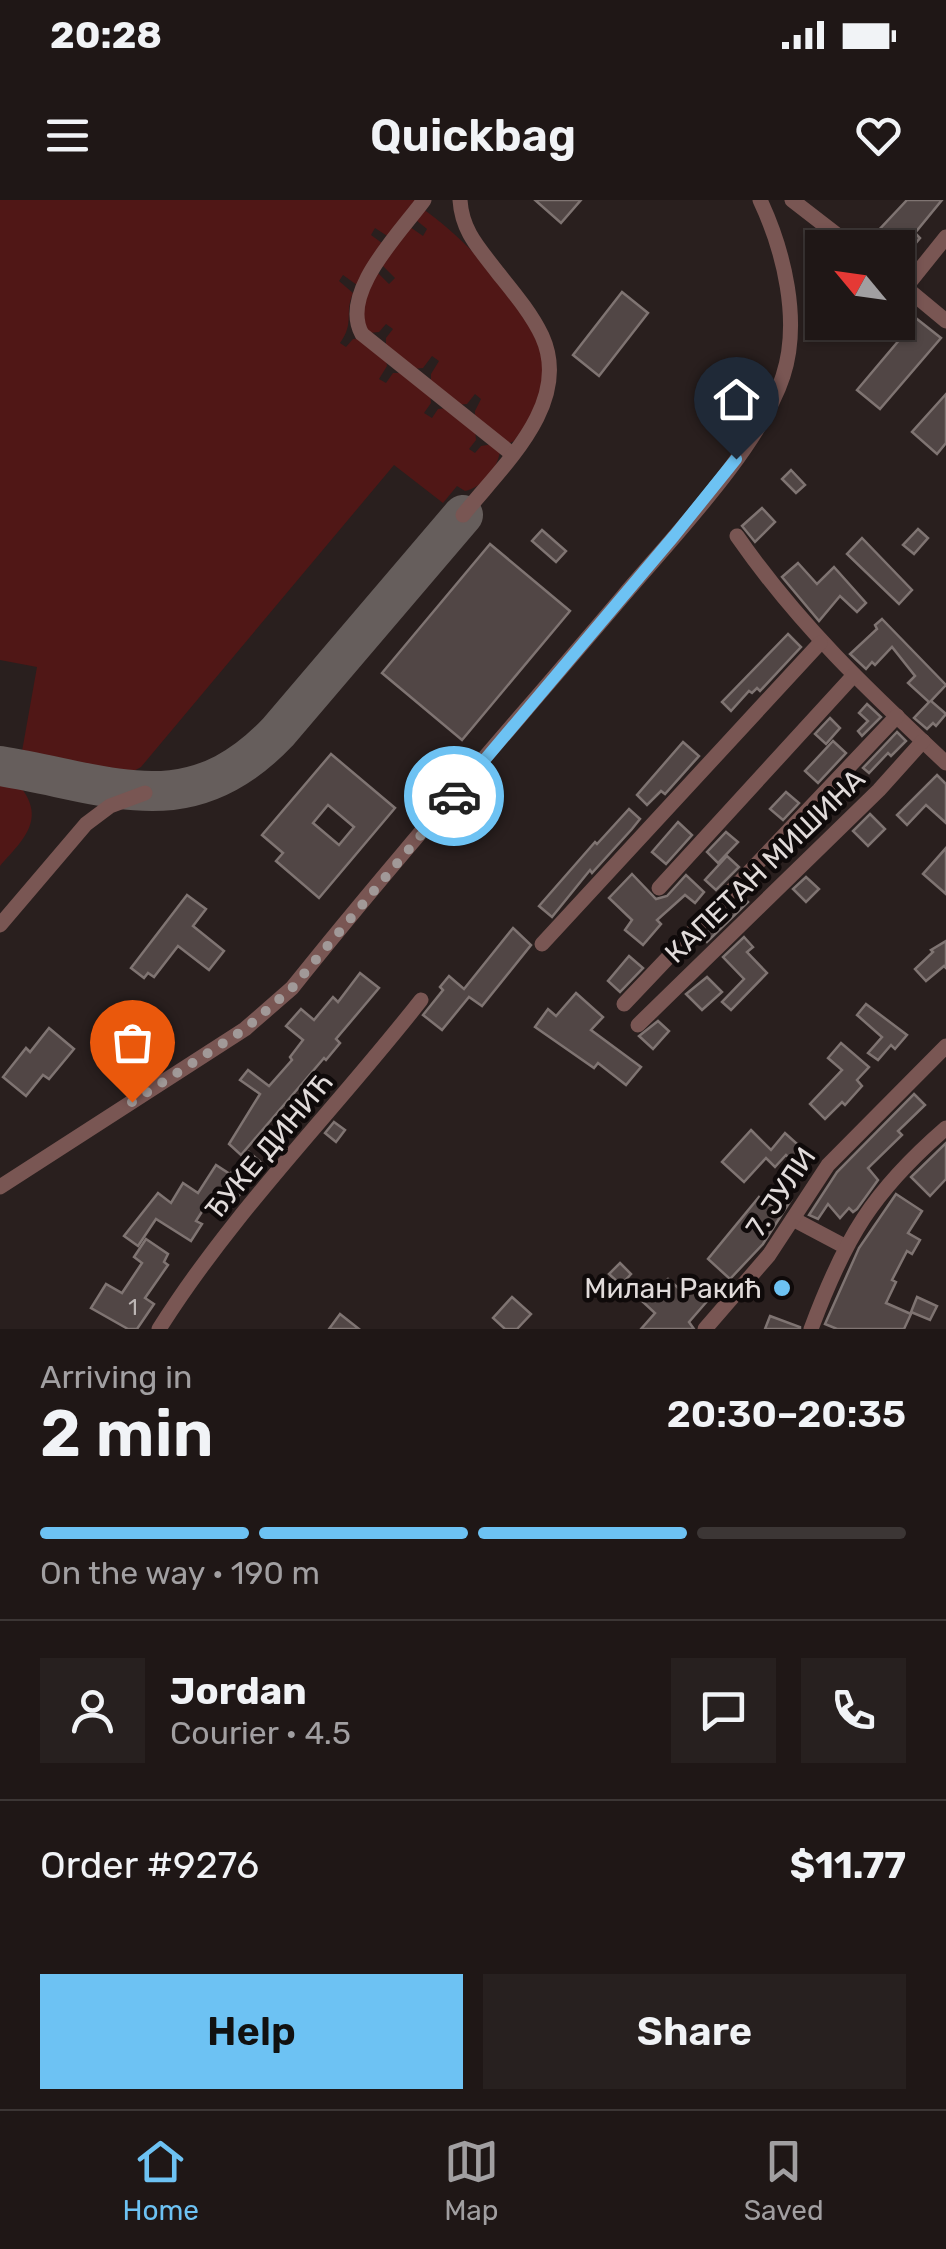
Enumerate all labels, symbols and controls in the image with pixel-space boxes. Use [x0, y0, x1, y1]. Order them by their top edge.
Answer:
text: 20:28 [50, 12, 162, 58]
icon: menu [40, 108, 95, 163]
icon: heart [851, 108, 906, 163]
text: Quickbag [370, 109, 576, 162]
north arrow [805, 230, 915, 340]
map controls [805, 230, 915, 340]
pin [694, 357, 779, 460]
icon: home [709, 372, 764, 427]
courier [404, 746, 504, 846]
street label: КАПЕТАН МИШИНА [658, 762, 872, 970]
icon: car [427, 769, 482, 824]
pin [90, 1000, 175, 1103]
icon: bag [105, 1015, 160, 1070]
street label: ЂУКЕ ДИНИЋ [198, 1066, 340, 1226]
street label: 7. ЈУЛИ [739, 1141, 823, 1243]
place label: Милан Ракић [584, 1272, 762, 1305]
marker: Милан Ракић [771, 1277, 793, 1299]
house number: 1 [128, 1294, 138, 1321]
text: Arriving in [40, 1358, 192, 1396]
text: 20:30–20:35 [667, 1391, 906, 1437]
text: 2 min [40, 1395, 214, 1472]
text: On the way · 190 m [40, 1554, 320, 1592]
button: person [40, 1658, 145, 1763]
button: chat [671, 1658, 776, 1763]
button: phone [801, 1658, 906, 1763]
text: Jordan [170, 1668, 307, 1714]
text: Courier · 4.5 [170, 1714, 351, 1752]
text: Order #9276 [40, 1842, 259, 1888]
text: $11.77 [790, 1842, 906, 1888]
button: Help [40, 1974, 463, 2089]
button: Share [483, 1974, 906, 2089]
tab: Home [122, 2134, 199, 2227]
tab: Map [444, 2134, 499, 2227]
tab: Saved [744, 2134, 824, 2227]

